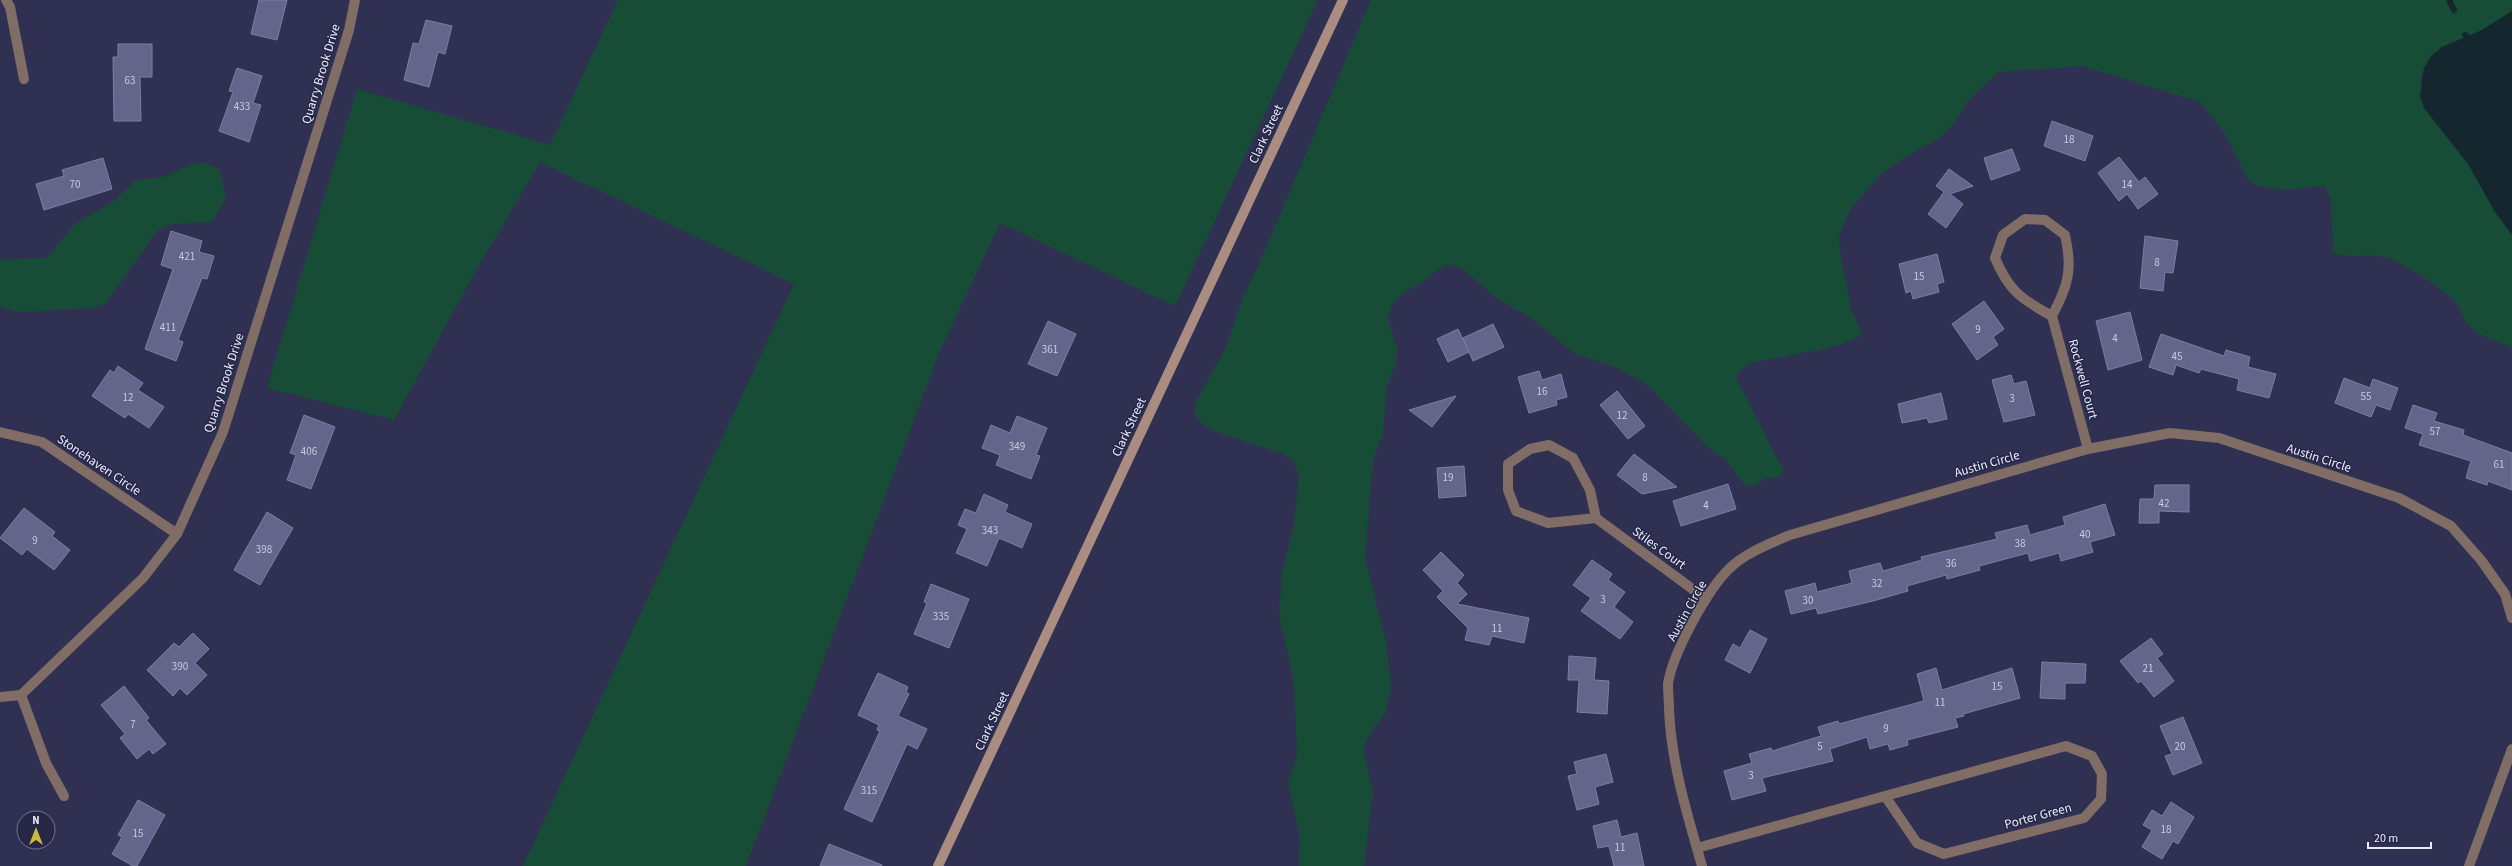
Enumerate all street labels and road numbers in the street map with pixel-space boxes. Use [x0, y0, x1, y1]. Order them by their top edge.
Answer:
street label: Quarry Brook Drive [297, 22, 345, 126]
street label: Clark Street [1244, 101, 1288, 167]
street label: Quarry Brook Drive [199, 331, 249, 435]
street label: Rockwell Court [2064, 337, 2102, 422]
street label: Clark Street [1107, 394, 1151, 460]
street label: Stonehaven Circle [53, 430, 145, 500]
street label: Austin Circle [2284, 439, 2354, 477]
street label: Austin Circle [1952, 446, 2022, 482]
street label: Stiles Court [1628, 522, 1690, 574]
street label: Austin Circle [1663, 577, 1711, 645]
street label: Clark Street [970, 688, 1014, 754]
street label: Porter Green [2002, 798, 2074, 834]

